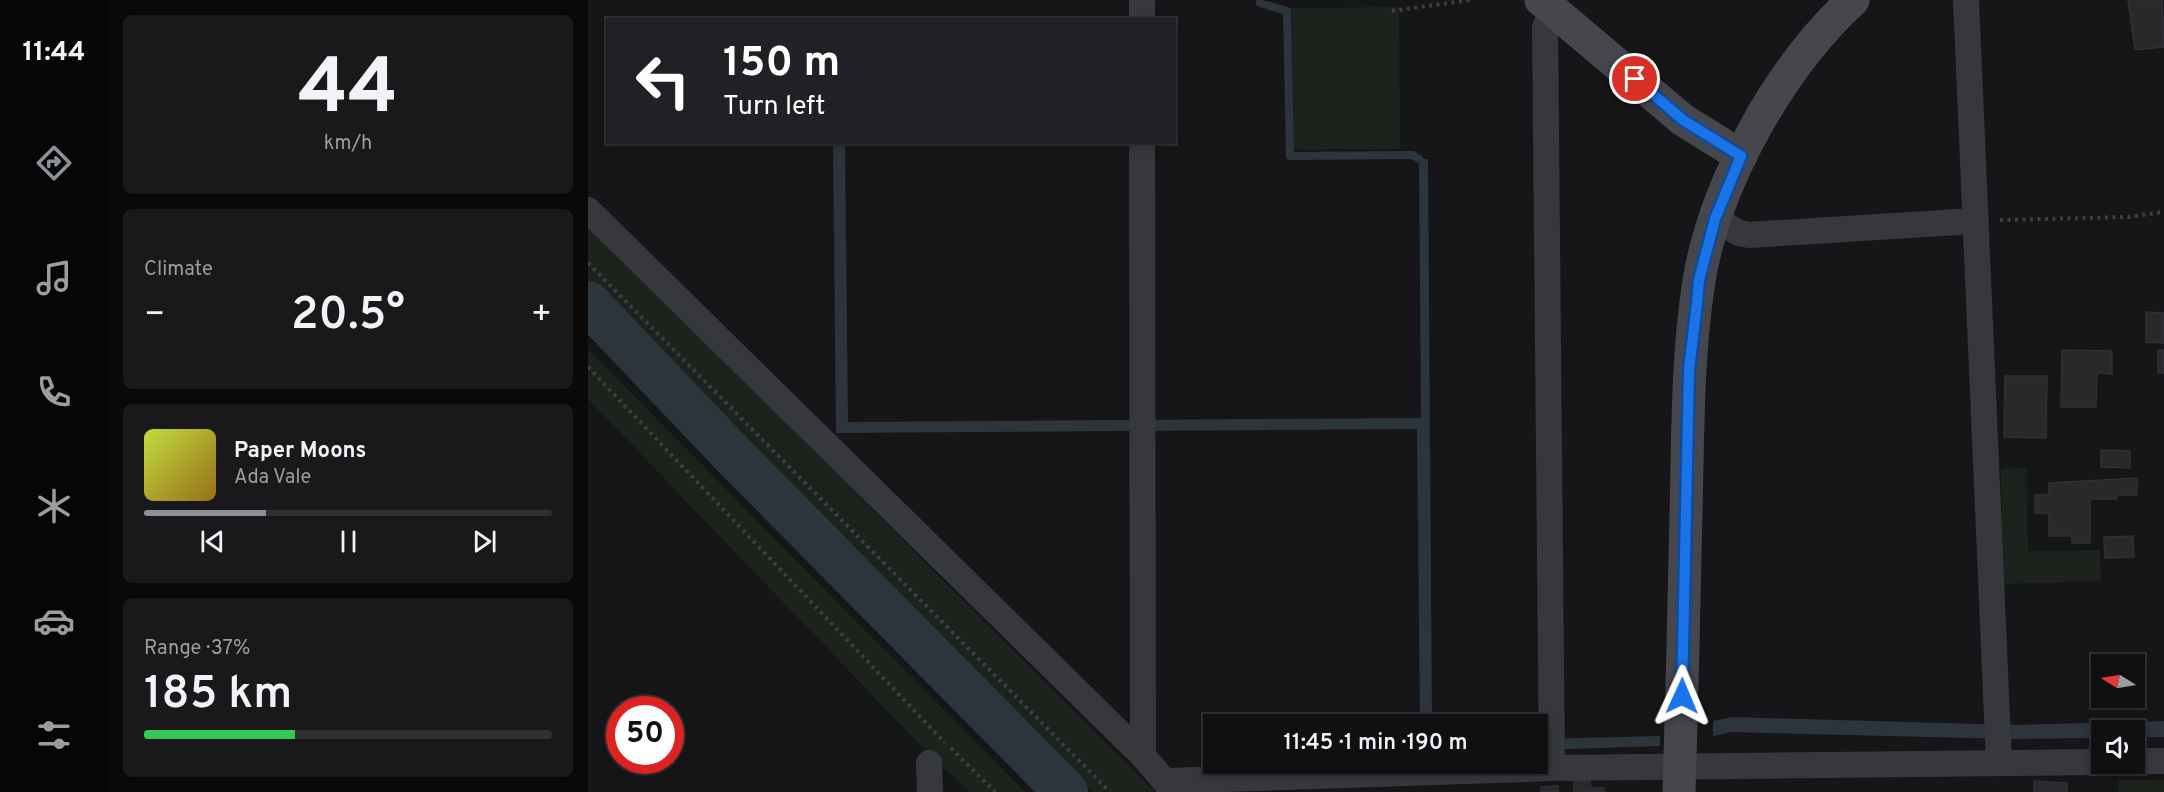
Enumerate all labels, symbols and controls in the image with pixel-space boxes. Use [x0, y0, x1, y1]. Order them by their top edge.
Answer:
text: 11:44 [23, 36, 85, 70]
text: 150 m [723, 38, 840, 91]
text: 44 [298, 42, 398, 141]
icon: left [624, 42, 702, 120]
pin [1609, 53, 1660, 104]
icon: arrive [1618, 62, 1651, 95]
text: Turn left [723, 90, 825, 124]
text: km/h [324, 131, 372, 157]
icon: directions [33, 142, 75, 184]
icon: music [33, 257, 75, 299]
text: Climate [144, 257, 213, 283]
text: 20.5° [291, 288, 405, 345]
text: − [144, 295, 165, 337]
text: + [531, 295, 552, 337]
icon: phone [33, 371, 75, 413]
text: Paper Moons [234, 438, 366, 465]
text: Ada Vale [234, 465, 311, 491]
icon: climate [33, 485, 75, 527]
icon: previous [196, 525, 229, 558]
icon: pause [332, 525, 365, 558]
icon: next [468, 525, 501, 558]
icon: car [33, 600, 75, 642]
text: Range · 37% [144, 636, 250, 662]
north arrow [2091, 654, 2145, 708]
map controls [2091, 654, 2145, 774]
position arrow [1650, 664, 1714, 728]
text: 185 km [144, 667, 292, 724]
speed limit sign: 50 [606, 696, 684, 774]
icon: filters [33, 714, 75, 756]
button: sound [2091, 720, 2145, 774]
text: 11:45 · 1 min · 190 m [1283, 730, 1468, 757]

